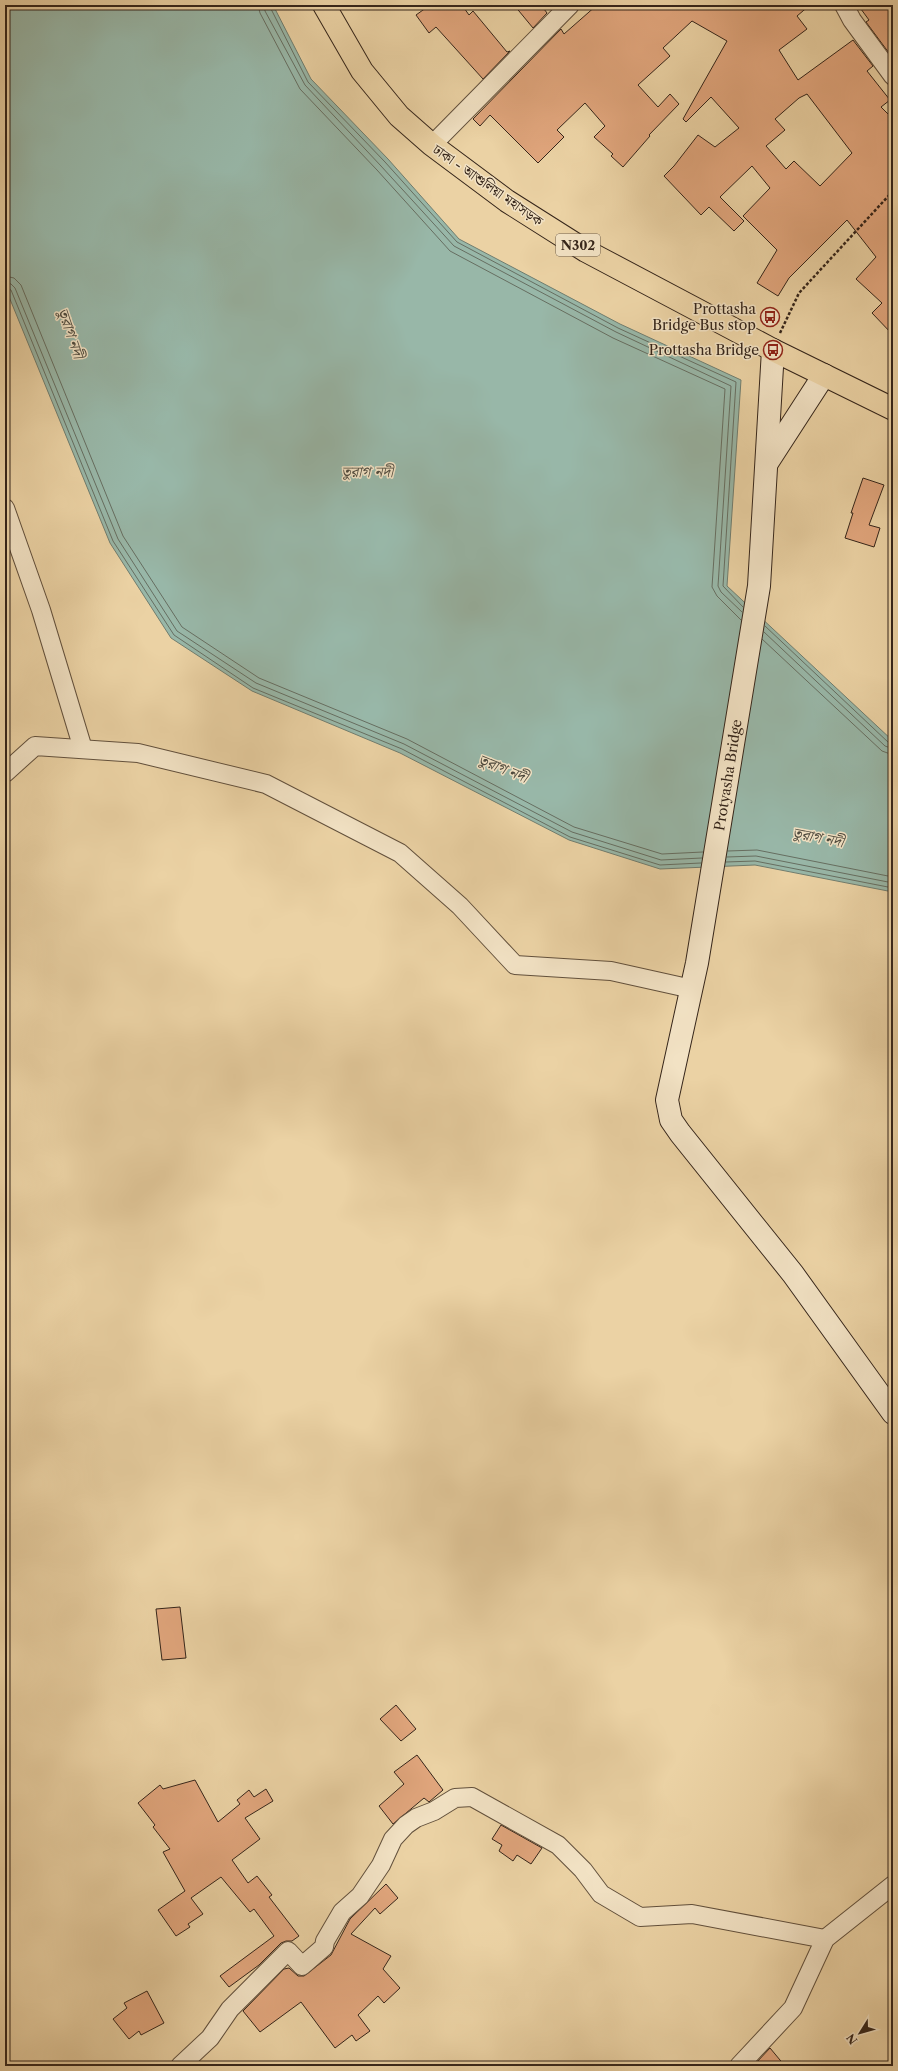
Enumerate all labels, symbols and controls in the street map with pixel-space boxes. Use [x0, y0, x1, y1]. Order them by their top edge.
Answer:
street label: ঢাকা - আশুলিয়া মহাসড়ক [429, 140, 548, 230]
road number: N302 [556, 234, 600, 256]
place label: Prottasha Bridge Bus stop [652, 300, 757, 334]
water label: তুরাগ নদী [53, 305, 89, 363]
bus stop icon: Prottasha Bridge Bus stop [759, 306, 781, 328]
bus stop icon: Prottasha Bridge [762, 339, 784, 361]
place label: Prottasha Bridge [649, 341, 759, 359]
water label: তুরাগ নদী [341, 462, 395, 481]
street label: Protyasha Bridge [710, 718, 746, 832]
water label: তুরাগ নদী [475, 749, 532, 788]
water label: তুরাগ নদী [791, 823, 847, 852]
north arrow [840, 2013, 880, 2053]
text: N [843, 2031, 860, 2047]

